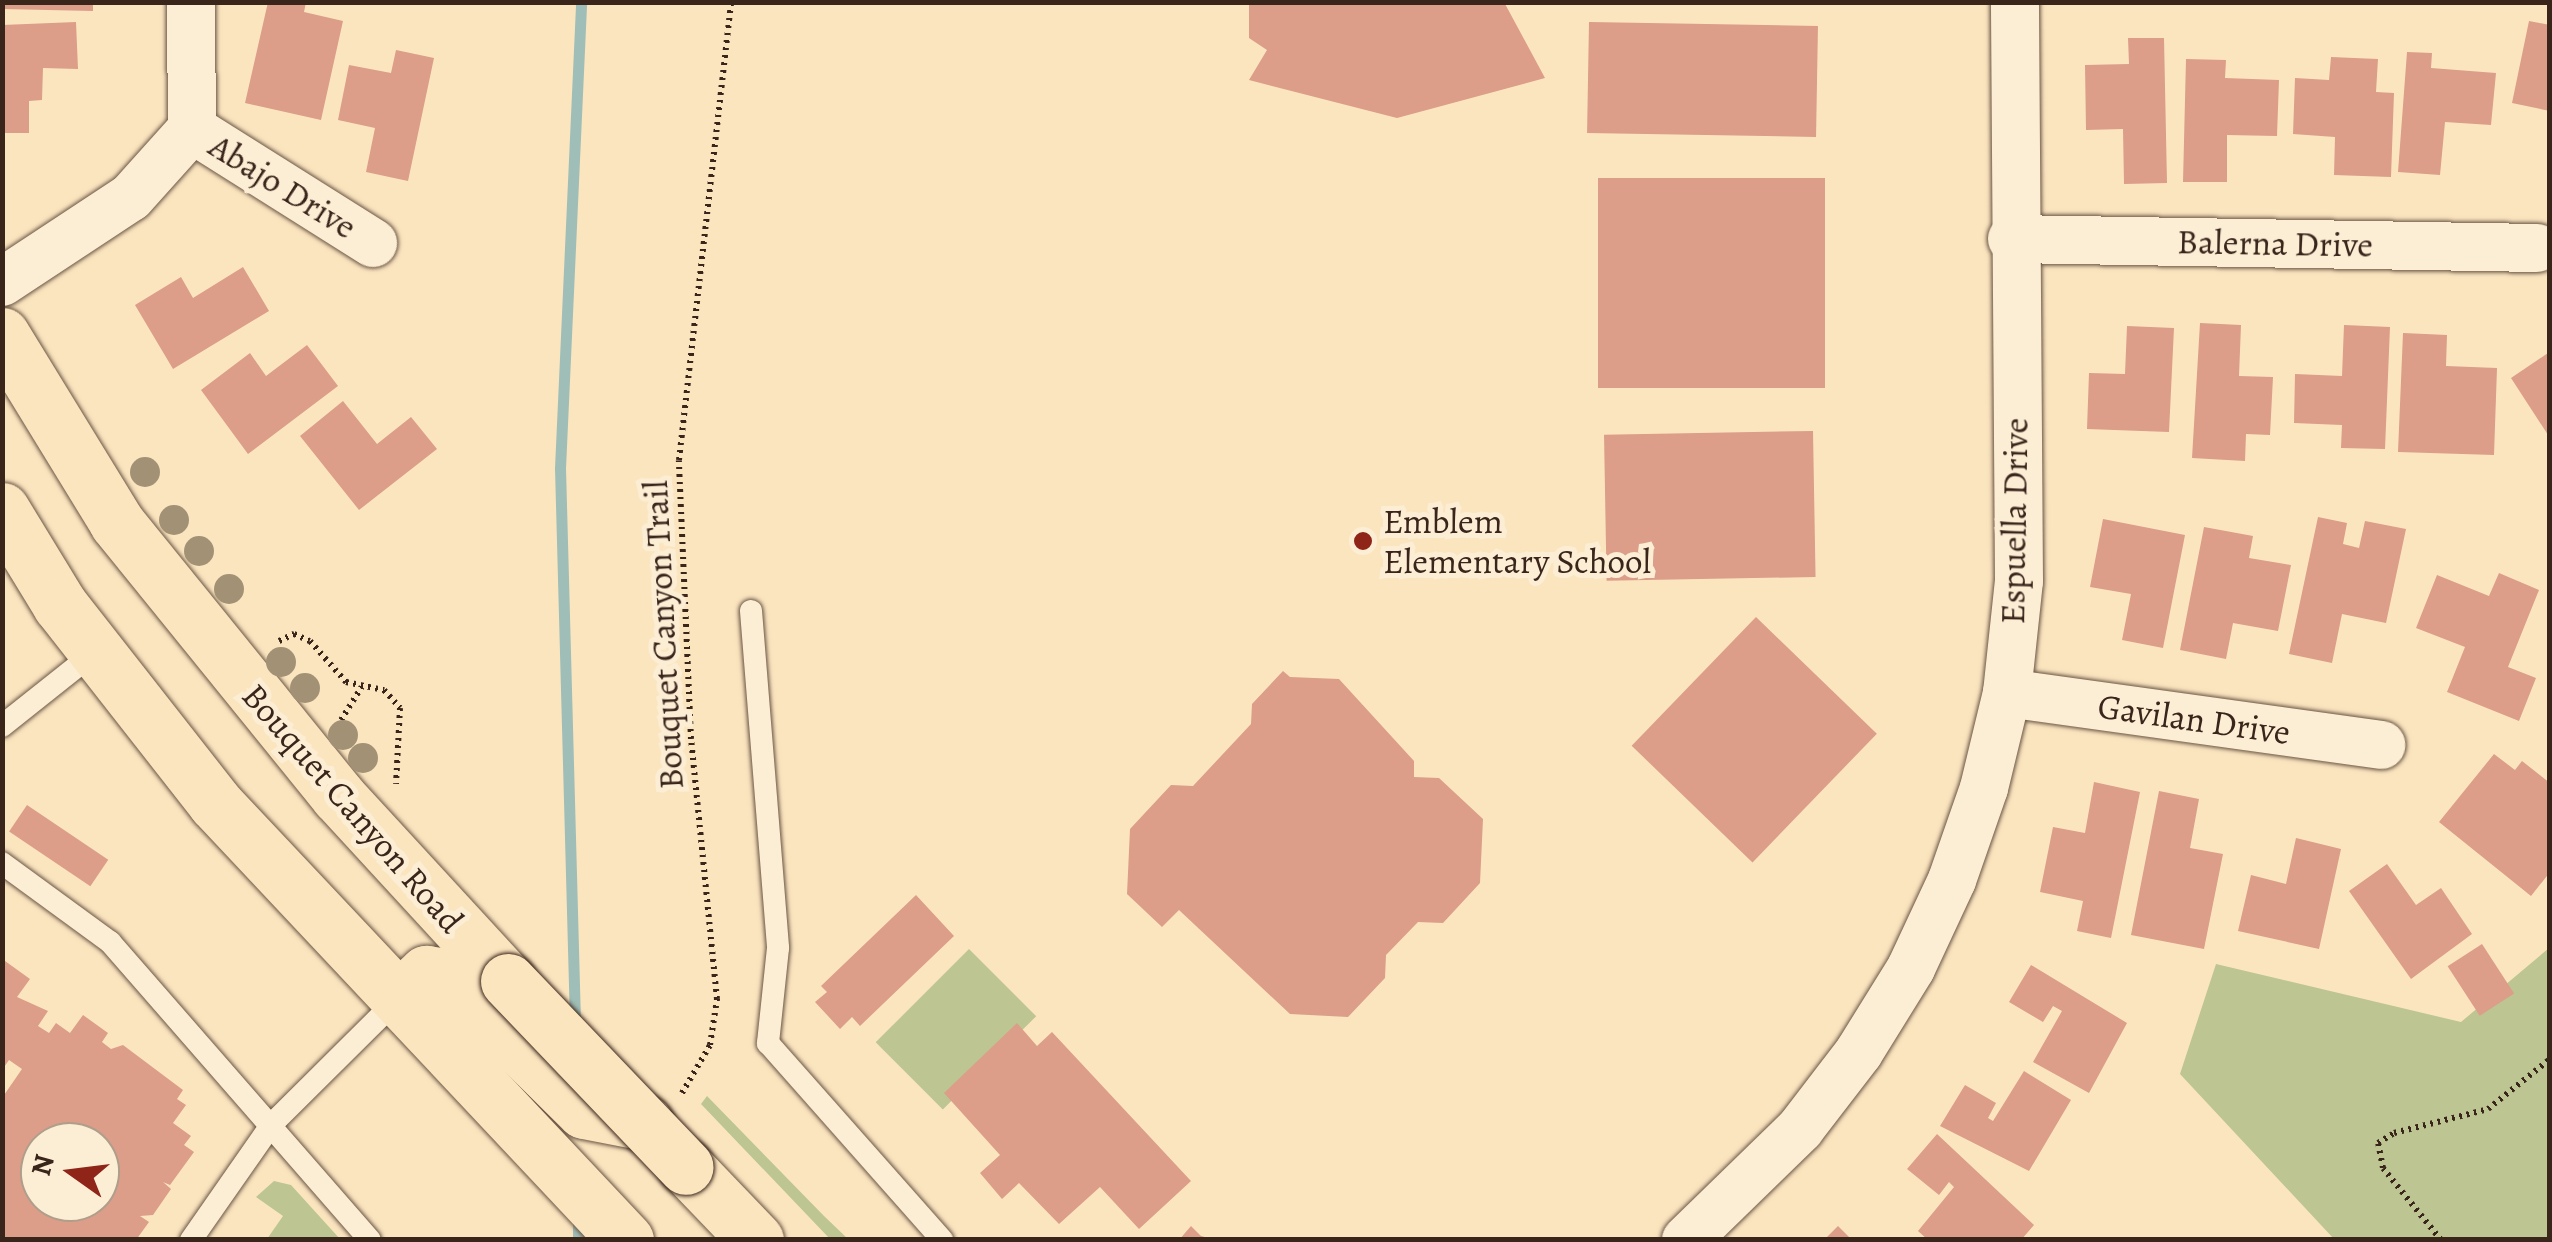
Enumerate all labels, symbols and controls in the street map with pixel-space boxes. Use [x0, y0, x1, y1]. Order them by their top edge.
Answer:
street label: Abajo Drive [202, 124, 364, 248]
street label: Balerna Drive [2177, 220, 2373, 266]
street label: Espuella Drive [1991, 417, 2037, 625]
street label: Bouquet Canyon Trail [634, 480, 692, 790]
place label: Emblem Elementary School [1383, 500, 1651, 582]
marker: Emblem Elementary School [1352, 530, 1374, 552]
street label: Bouquet Canyon Road [233, 675, 473, 941]
street label: Gavilan Drive [2095, 685, 2293, 753]
north arrow [20, 1122, 120, 1222]
text: N [22, 1151, 64, 1180]

